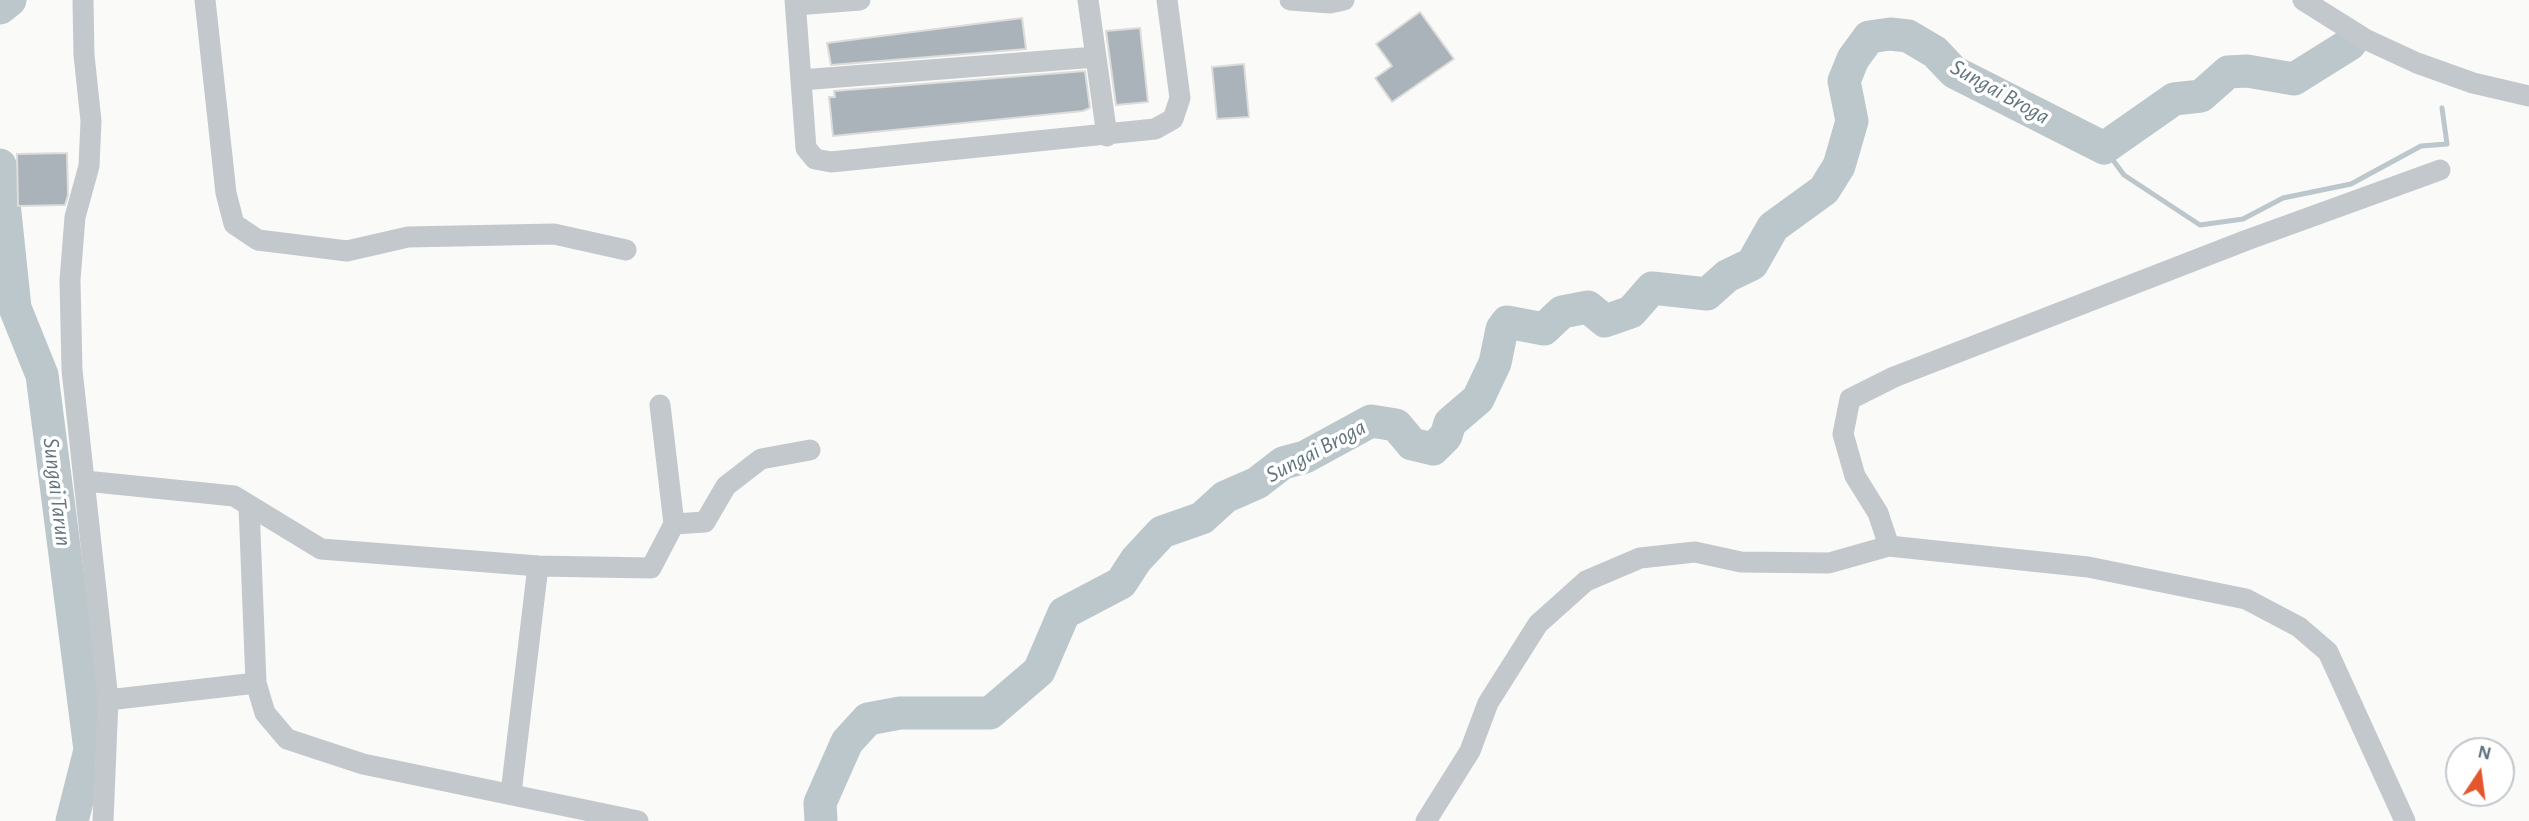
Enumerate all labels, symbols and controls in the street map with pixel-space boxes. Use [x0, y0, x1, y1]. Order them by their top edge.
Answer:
water label: Sungai Broga [1946, 53, 2054, 131]
water label: Sungai Broga [1261, 413, 1371, 489]
water label: Sungai Tarun [37, 436, 77, 548]
north arrow [2445, 737, 2515, 807]
text: N [2476, 742, 2493, 764]

